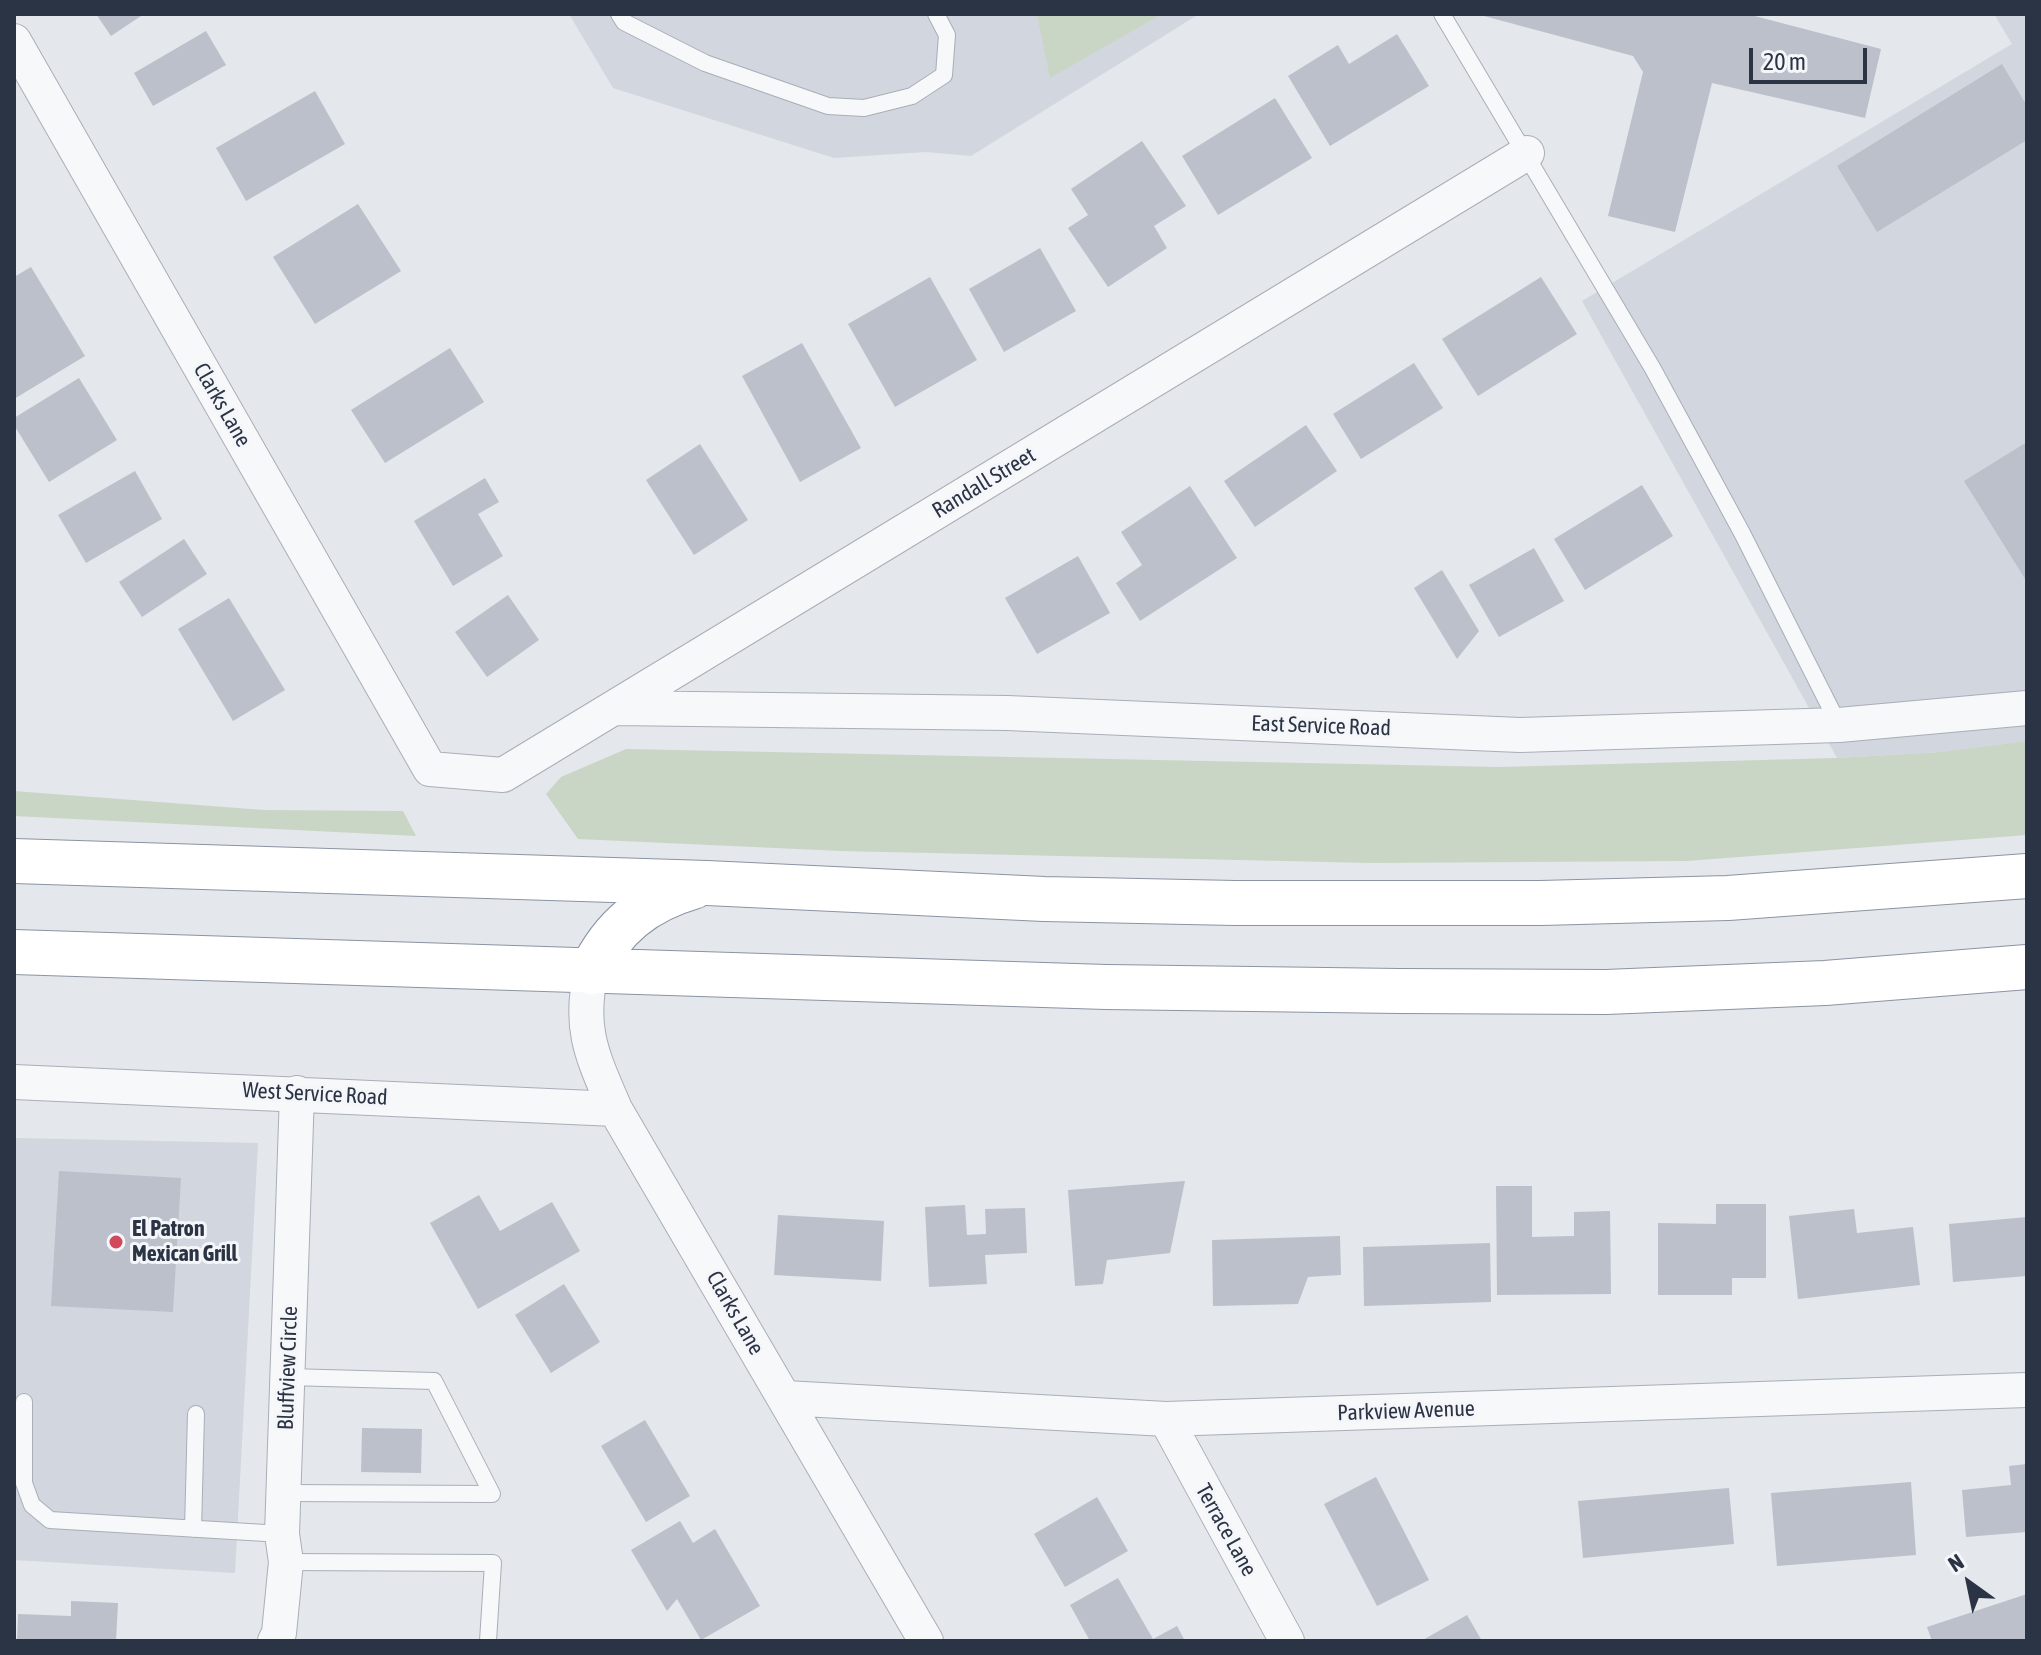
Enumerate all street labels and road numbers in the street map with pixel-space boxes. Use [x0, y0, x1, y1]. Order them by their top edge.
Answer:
street label: Clarks Lane [187, 358, 257, 452]
street label: Randall Street [928, 442, 1040, 524]
street label: East Service Road [1251, 710, 1391, 742]
street label: West Service Road [242, 1077, 388, 1111]
street label: Clarks Lane [700, 1266, 770, 1360]
street label: Bluffview Circle [273, 1306, 303, 1430]
street label: Parkview Avenue [1337, 1395, 1475, 1427]
street label: Terrace Lane [1190, 1479, 1262, 1581]

